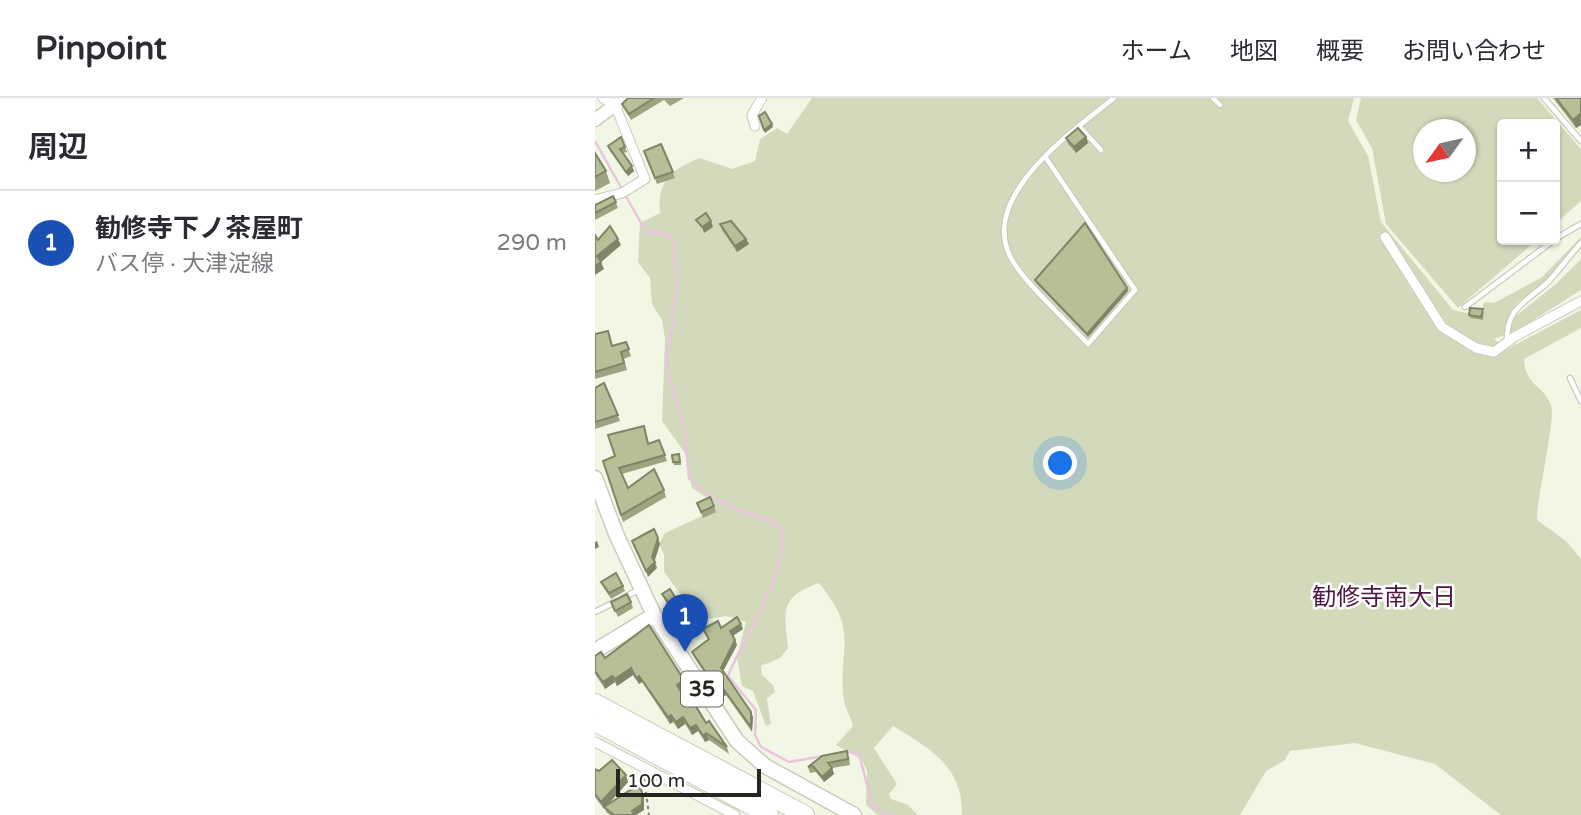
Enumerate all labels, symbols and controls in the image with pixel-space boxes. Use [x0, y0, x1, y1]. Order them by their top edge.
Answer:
text: Pinpoint [35, 29, 167, 68]
text: ホーム [1121, 37, 1192, 66]
text: 地図 [1230, 37, 1278, 66]
text: 概要 [1316, 37, 1364, 66]
text: お問い合わせ [1402, 37, 1546, 66]
north arrow [1413, 119, 1476, 182]
map controls [1497, 119, 1560, 245]
button: + [1497, 119, 1560, 182]
text: 周辺 [28, 129, 88, 166]
button: − [1497, 182, 1560, 245]
text: 勧修寺下ノ茶屋町 [95, 213, 303, 244]
text: 1 [44, 229, 58, 257]
text: 290 m [497, 229, 567, 257]
text: バス停 · 大津淀線 [95, 250, 274, 278]
your location [1043, 446, 1077, 480]
district label: 勧修寺南大日 [1312, 583, 1456, 612]
pin: 1 [662, 594, 708, 652]
road number: 35 [681, 672, 723, 706]
scale bar [616, 766, 761, 798]
text: 100 m [627, 770, 685, 792]

